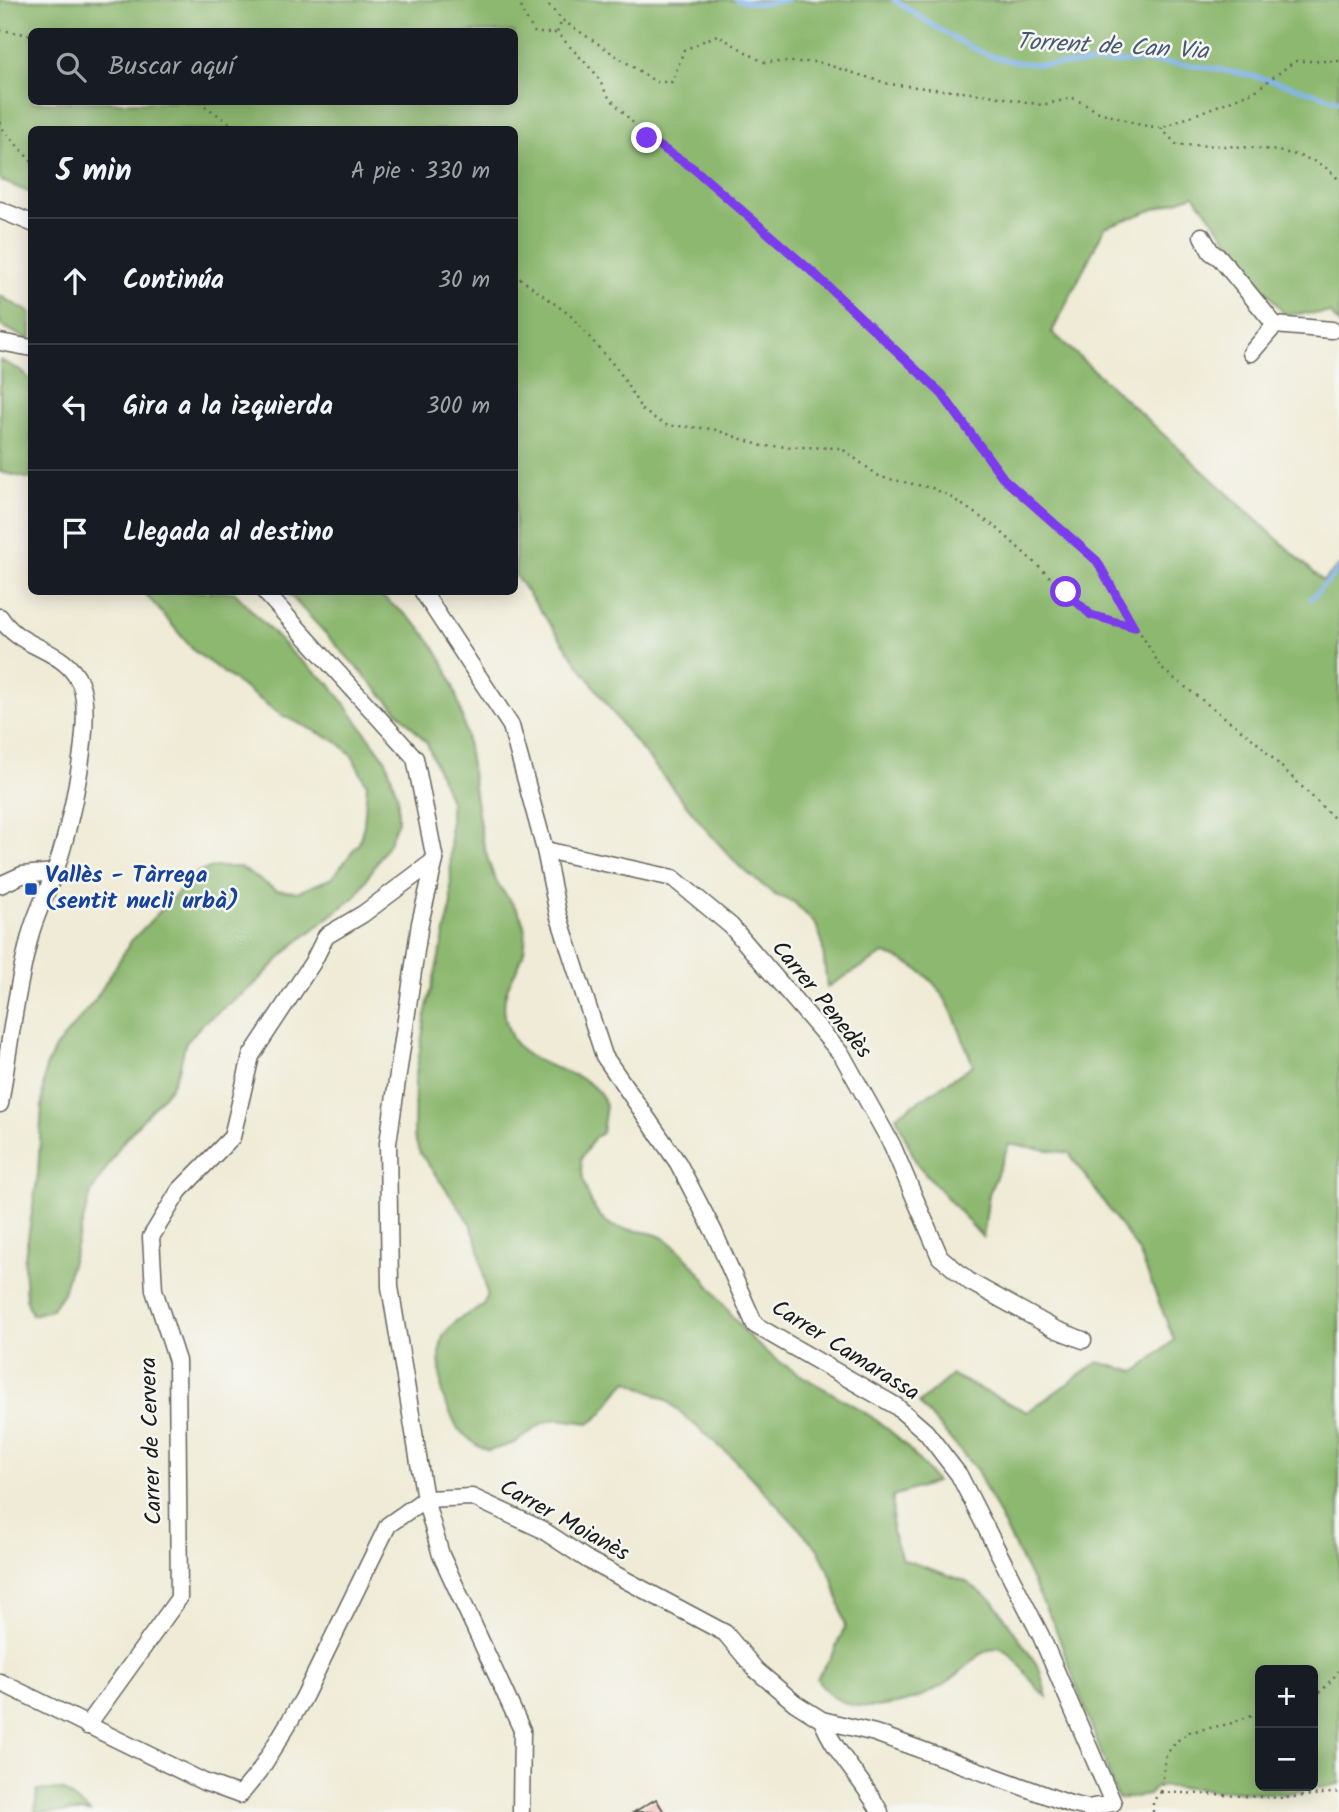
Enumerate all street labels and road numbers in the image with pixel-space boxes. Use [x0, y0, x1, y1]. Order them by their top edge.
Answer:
street label: Carrer Penedès [762, 933, 880, 1067]
street label: Carrer Camarassa [764, 1291, 926, 1411]
street label: Carrer de Cervera [131, 1356, 173, 1526]
street label: Carrer Moianès [492, 1470, 636, 1572]

